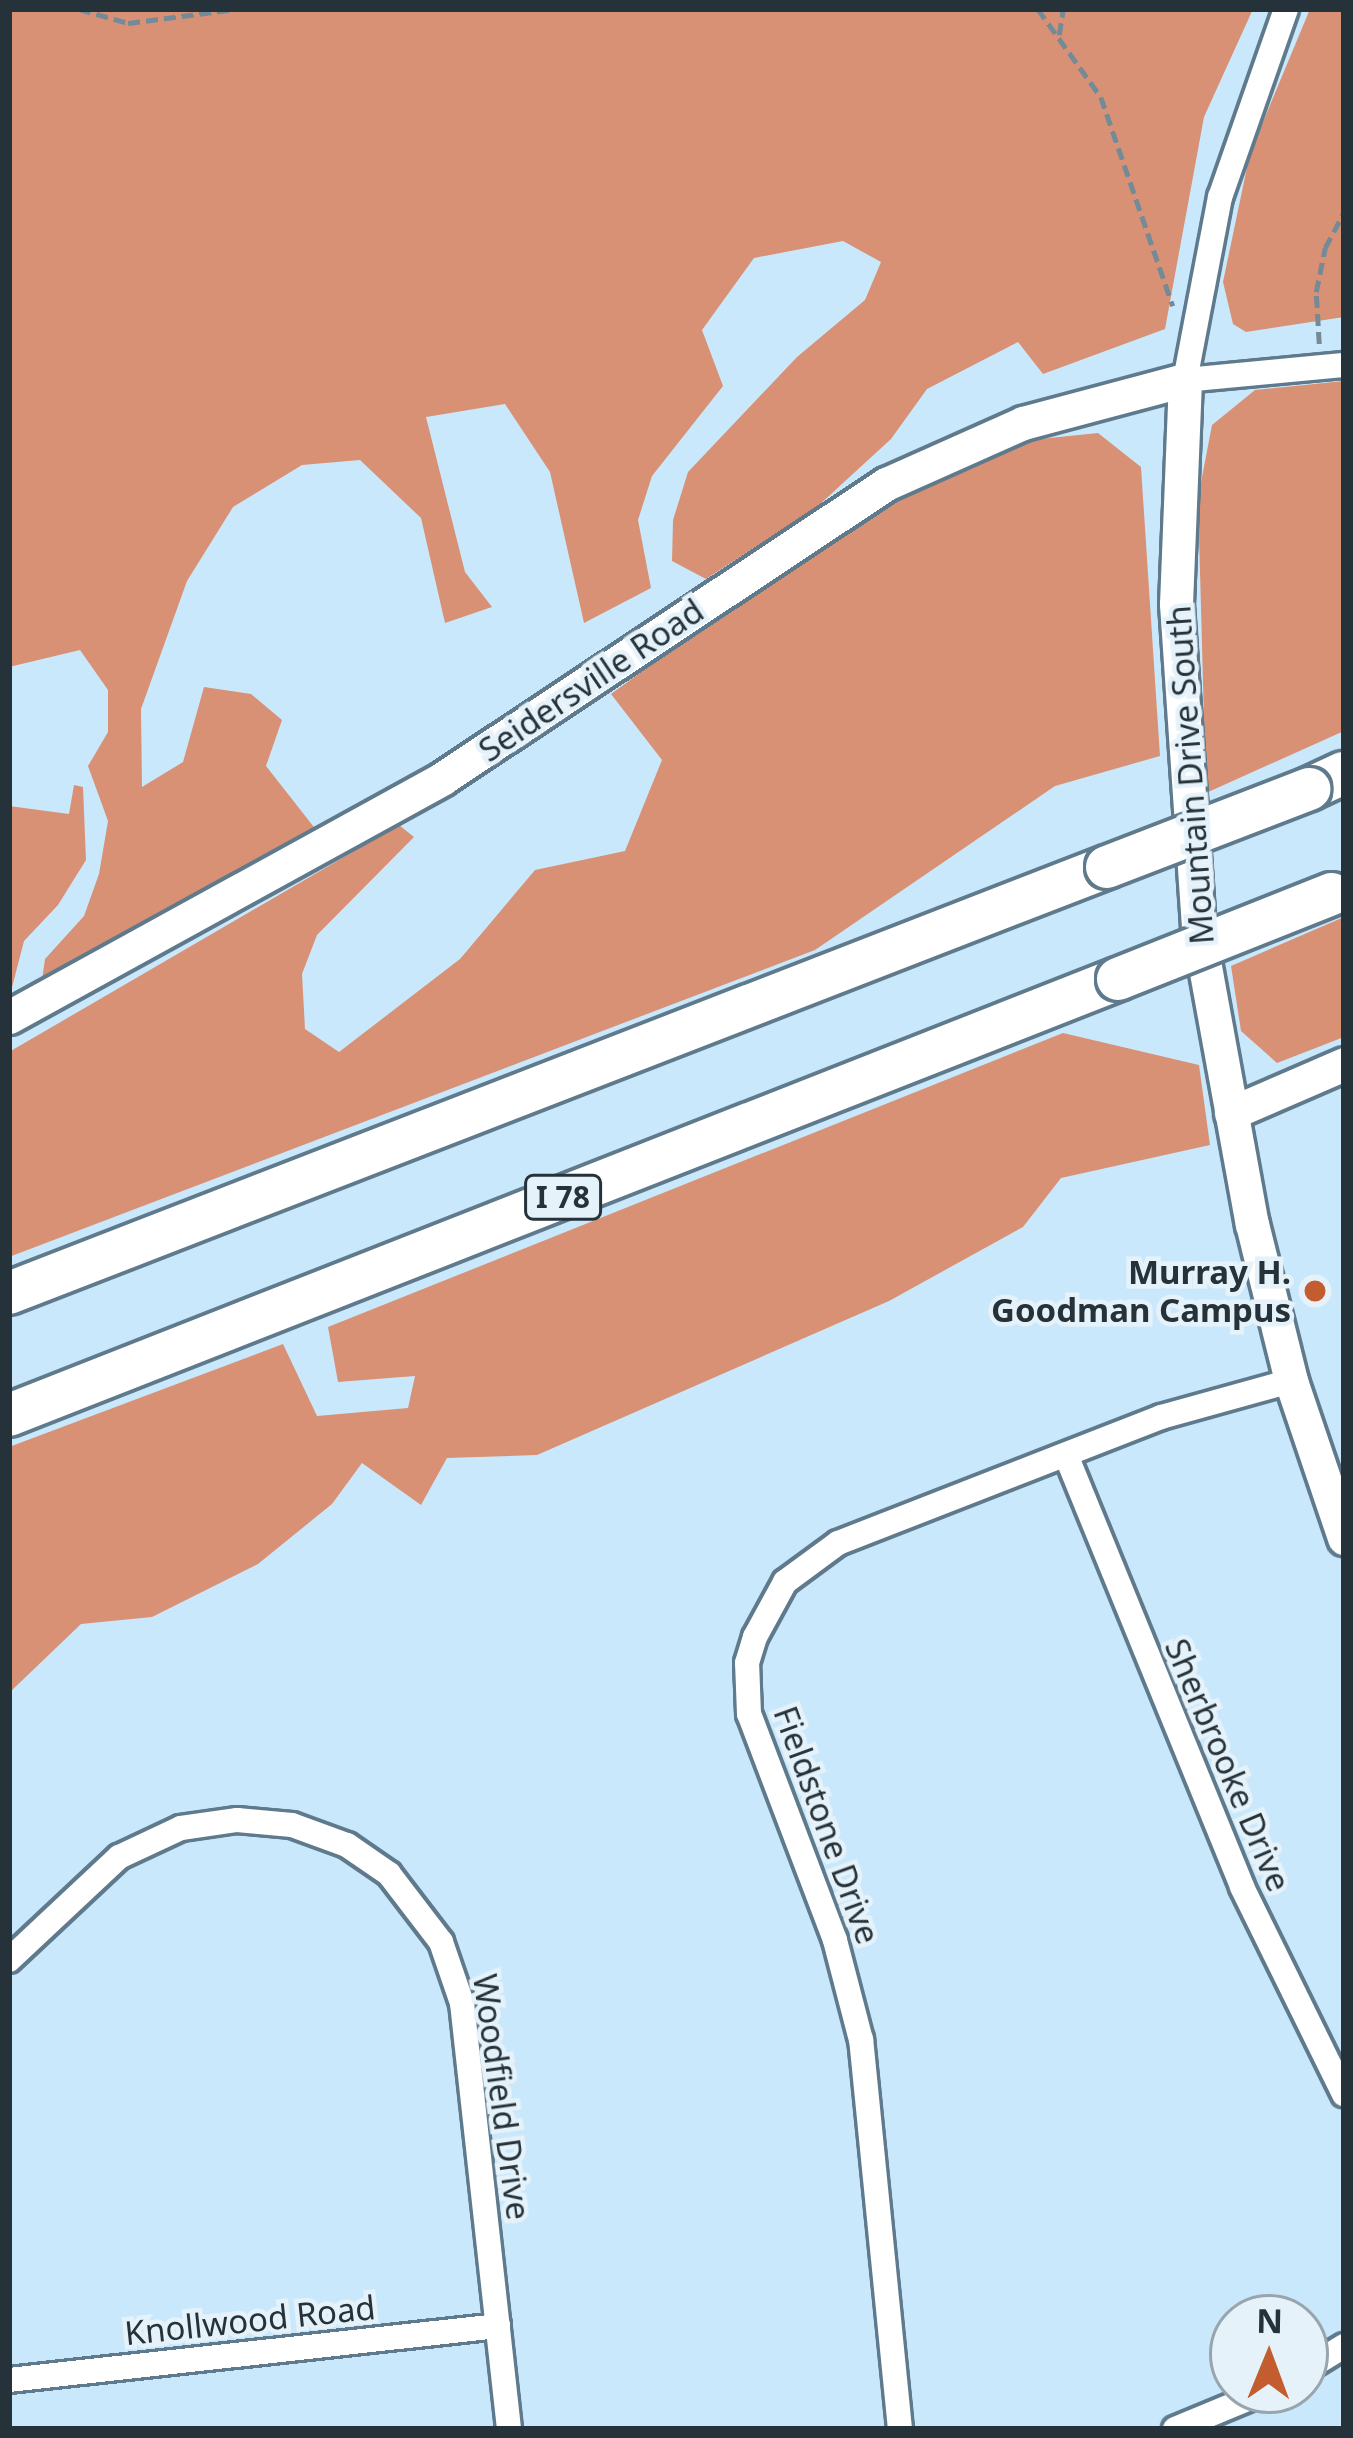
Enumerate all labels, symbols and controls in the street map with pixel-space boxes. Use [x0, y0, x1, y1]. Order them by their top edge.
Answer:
street label: Seidersville Road [471, 590, 711, 770]
street label: Mountain Drive South [1158, 604, 1222, 946]
road number: I 78 [524, 1173, 602, 1221]
place label: Murray H. Goodman Campus [991, 1252, 1291, 1330]
marker: Murray H. Goodman Campus [1302, 1278, 1328, 1304]
street label: Sherbrooke Drive [1157, 1633, 1299, 1897]
street label: Fieldstone Drive [766, 1701, 888, 1949]
street label: Woodfield Drive [465, 1972, 539, 2222]
street label: Knollwood Road [123, 2287, 377, 2353]
north arrow [1209, 2294, 1329, 2414]
text: N [1256, 2298, 1283, 2343]

